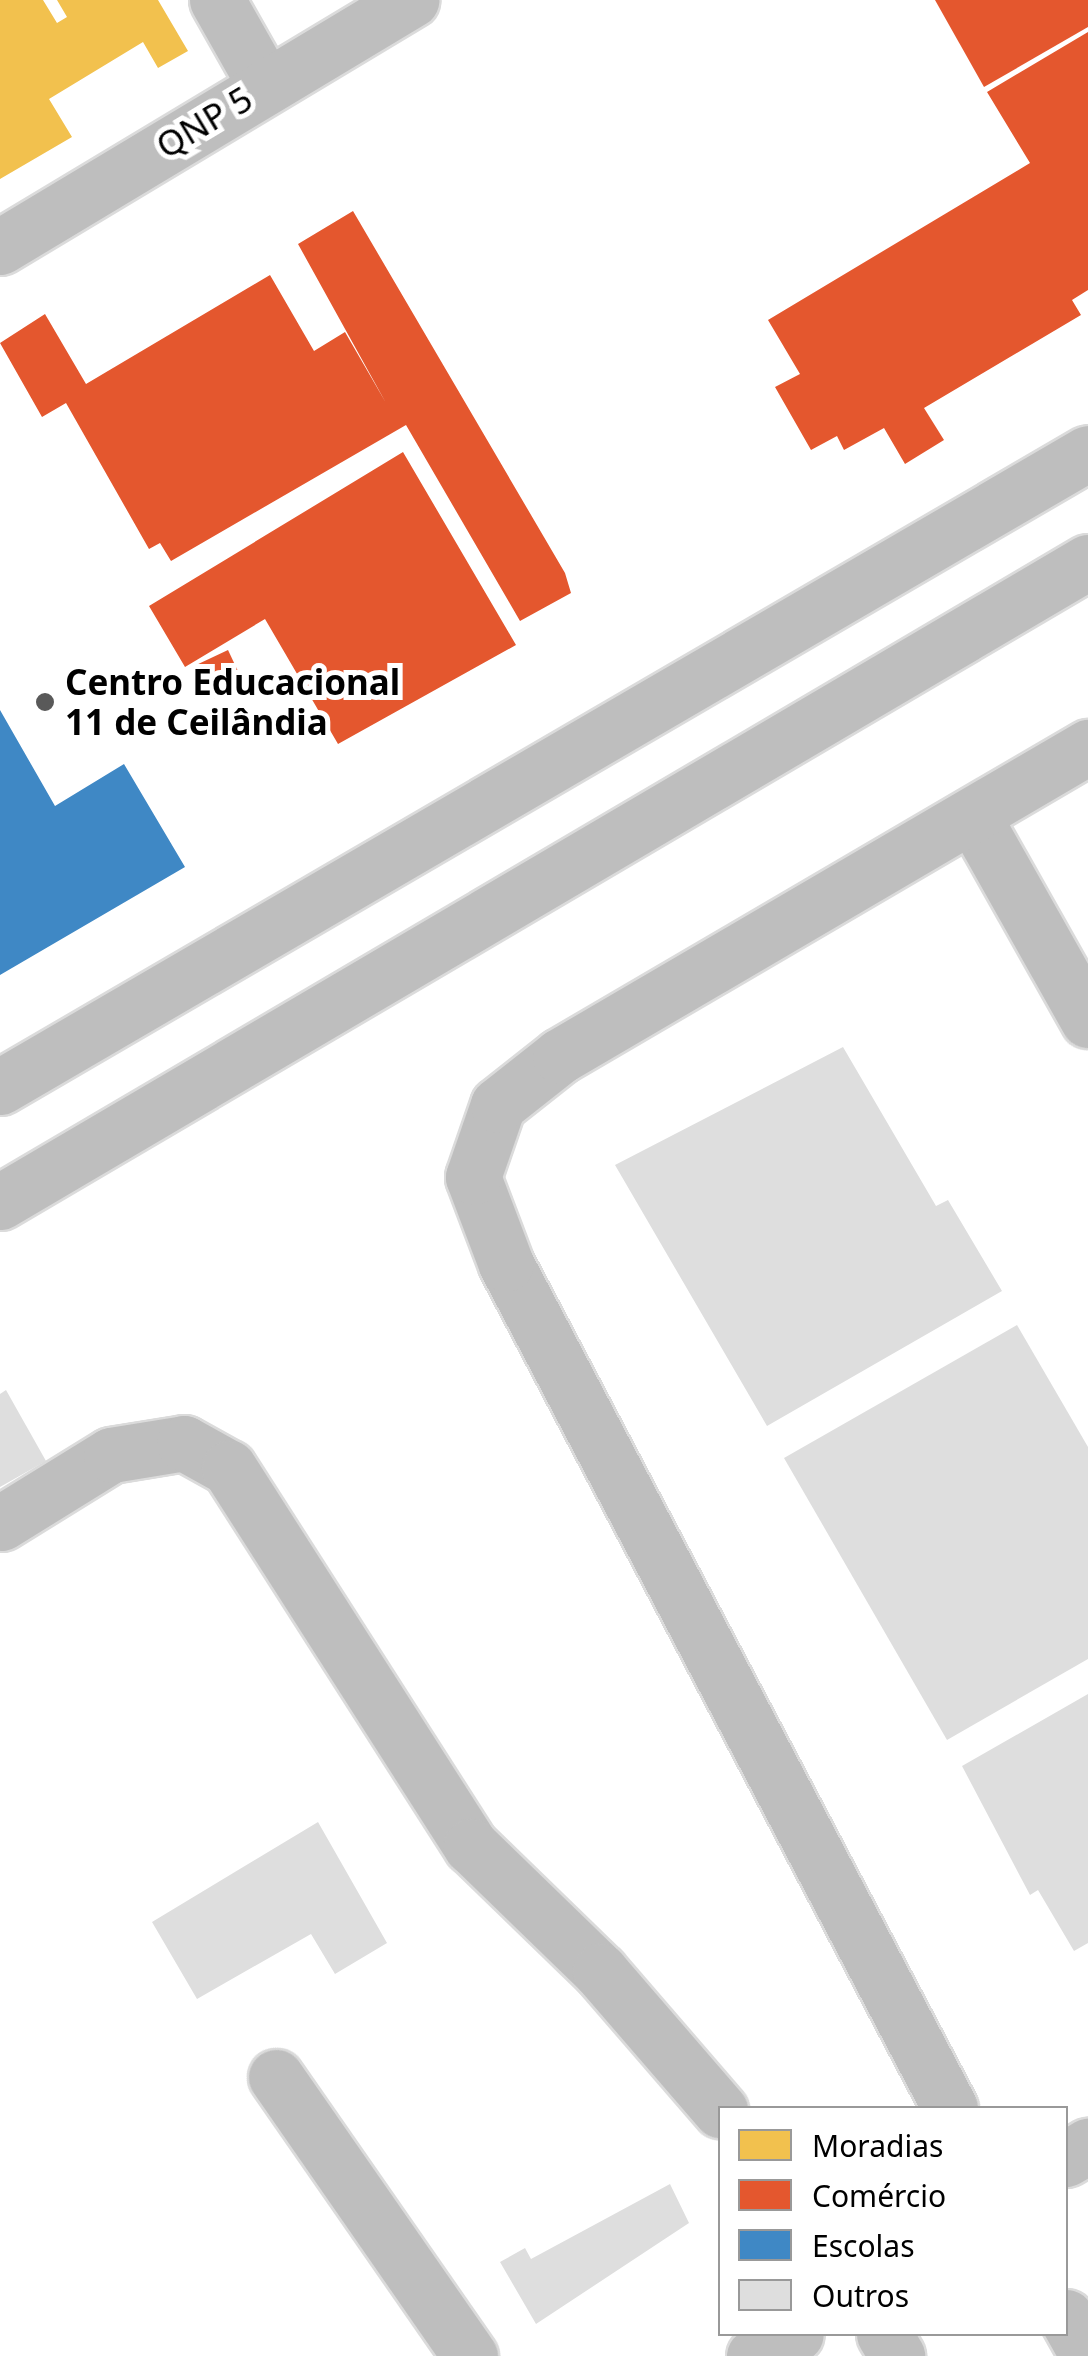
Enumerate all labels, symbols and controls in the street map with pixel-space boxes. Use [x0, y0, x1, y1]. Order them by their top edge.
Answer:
street label: QNP 5 [149, 77, 259, 167]
place label: Centro Educacional 11 de Ceilândia [65, 661, 400, 743]
marker: Centro Educacional 11 de Ceilândia [34, 691, 56, 713]
legend [718, 2106, 1068, 2336]
text: Moradias [812, 2125, 943, 2166]
text: Comércio [812, 2175, 946, 2216]
text: Escolas [812, 2225, 915, 2266]
text: Outros [812, 2275, 909, 2316]

